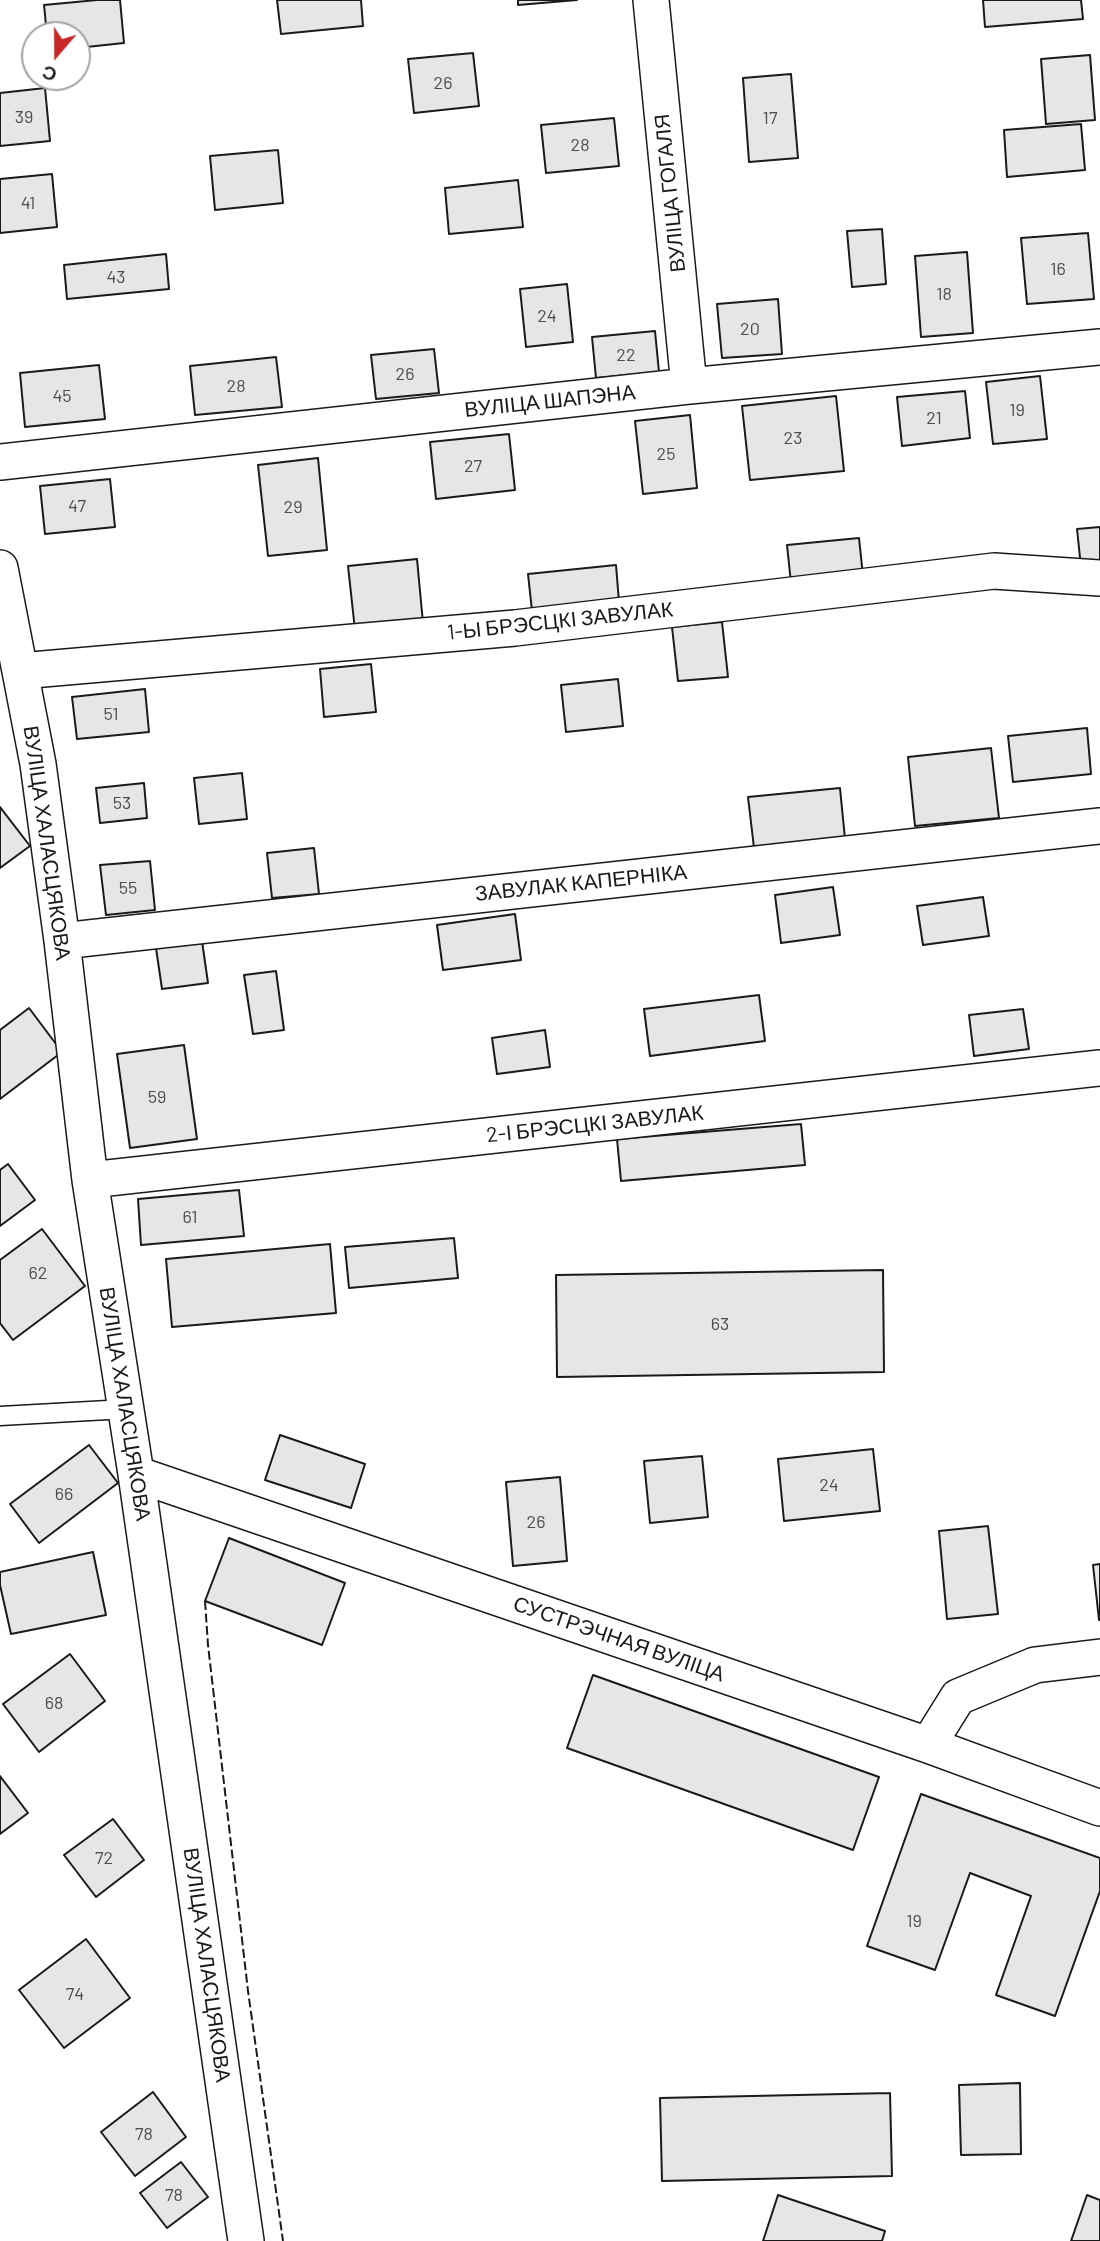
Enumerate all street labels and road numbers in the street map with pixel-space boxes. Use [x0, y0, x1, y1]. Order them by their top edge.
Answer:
street label: ВУЛІЦА ГОГАЛЯ [649, 113, 691, 273]
street label: ВУЛІЦА ШАПЭНА [463, 379, 637, 423]
street label: 1-Ы БРЭСЦКІ ЗАВУЛАК [446, 597, 674, 645]
street label: ВУЛІЦА ХАЛАСЦЯКОВА [18, 724, 76, 962]
street label: ЗАВУЛАК КАПЕРНІКА [474, 859, 688, 907]
street label: 2-І БРЭСЦКІ ЗАВУЛАК [485, 1100, 705, 1148]
street label: ВУЛІЦА ХАЛАСЦЯКОВА [94, 1285, 156, 1523]
street label: СУСТРЭЧНАЯ ВУЛІЦА [510, 1591, 728, 1687]
street label: ВУЛІЦА ХАЛАСЦЯКОВА [178, 1846, 236, 2084]

